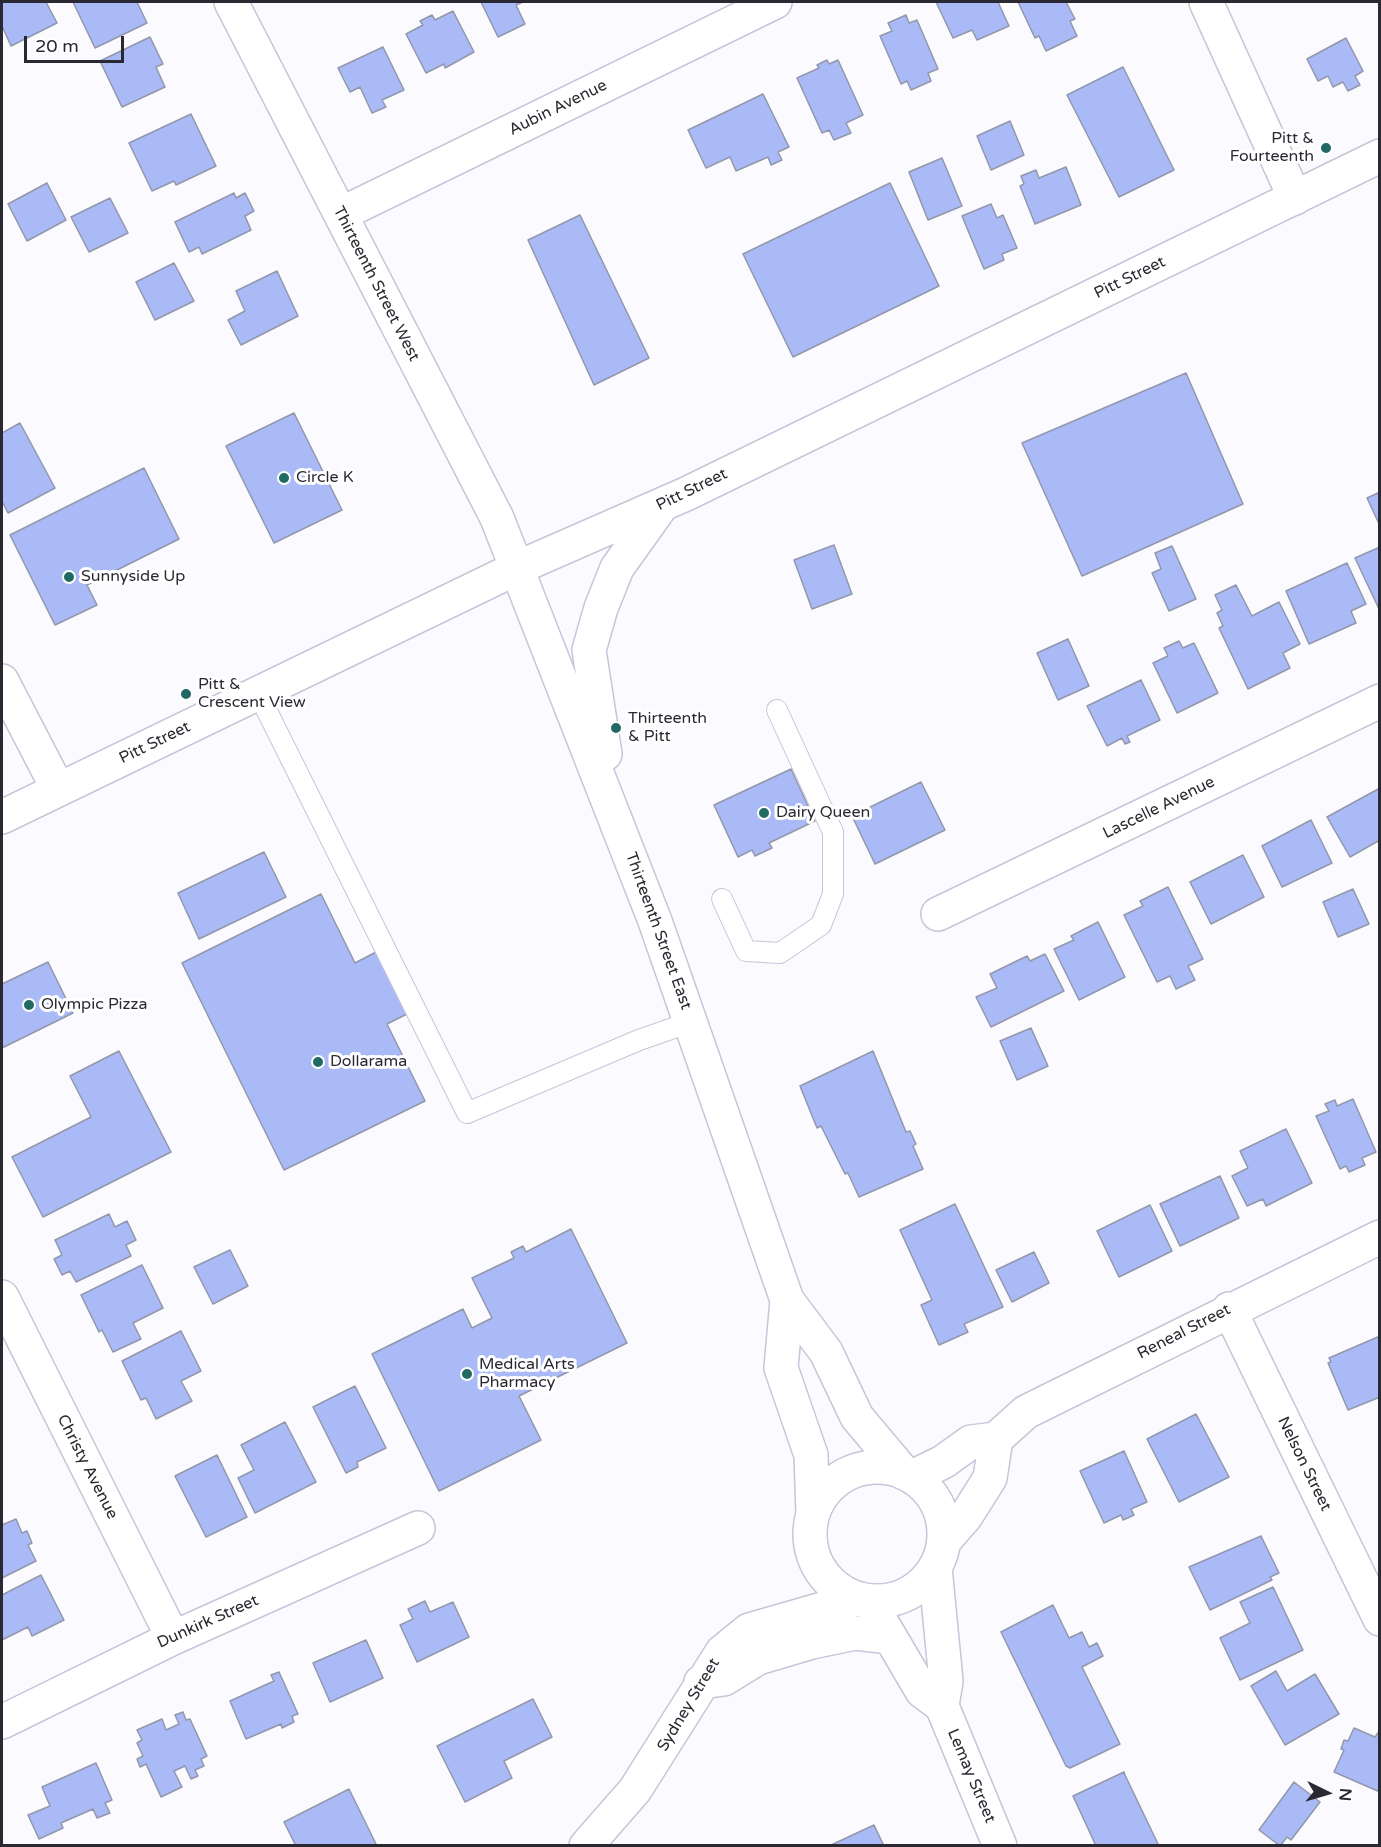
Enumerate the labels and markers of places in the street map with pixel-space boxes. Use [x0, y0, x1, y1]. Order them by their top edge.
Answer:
place label: Pitt & Fourteenth [1230, 129, 1314, 167]
marker: Pitt & Fourteenth [1319, 141, 1333, 155]
place label: Circle K [296, 468, 353, 488]
marker: Circle K [277, 471, 291, 485]
place label: Sunnyside Up [81, 567, 185, 587]
marker: Sunnyside Up [62, 570, 76, 584]
place label: Pitt & Crescent View [198, 675, 306, 713]
marker: Pitt & Crescent View [179, 687, 193, 701]
place label: Thirteenth & Pitt [628, 709, 707, 747]
marker: Thirteenth & Pitt [609, 721, 623, 735]
place label: Dairy Queen [776, 803, 870, 823]
marker: Dairy Queen [757, 806, 771, 820]
place label: Olympic Pizza [41, 995, 147, 1015]
marker: Olympic Pizza [22, 998, 36, 1012]
place label: Dollarama [330, 1052, 407, 1072]
marker: Dollarama [311, 1055, 325, 1069]
place label: Medical Arts Pharmacy [479, 1355, 575, 1393]
marker: Medical Arts Pharmacy [460, 1367, 474, 1381]

